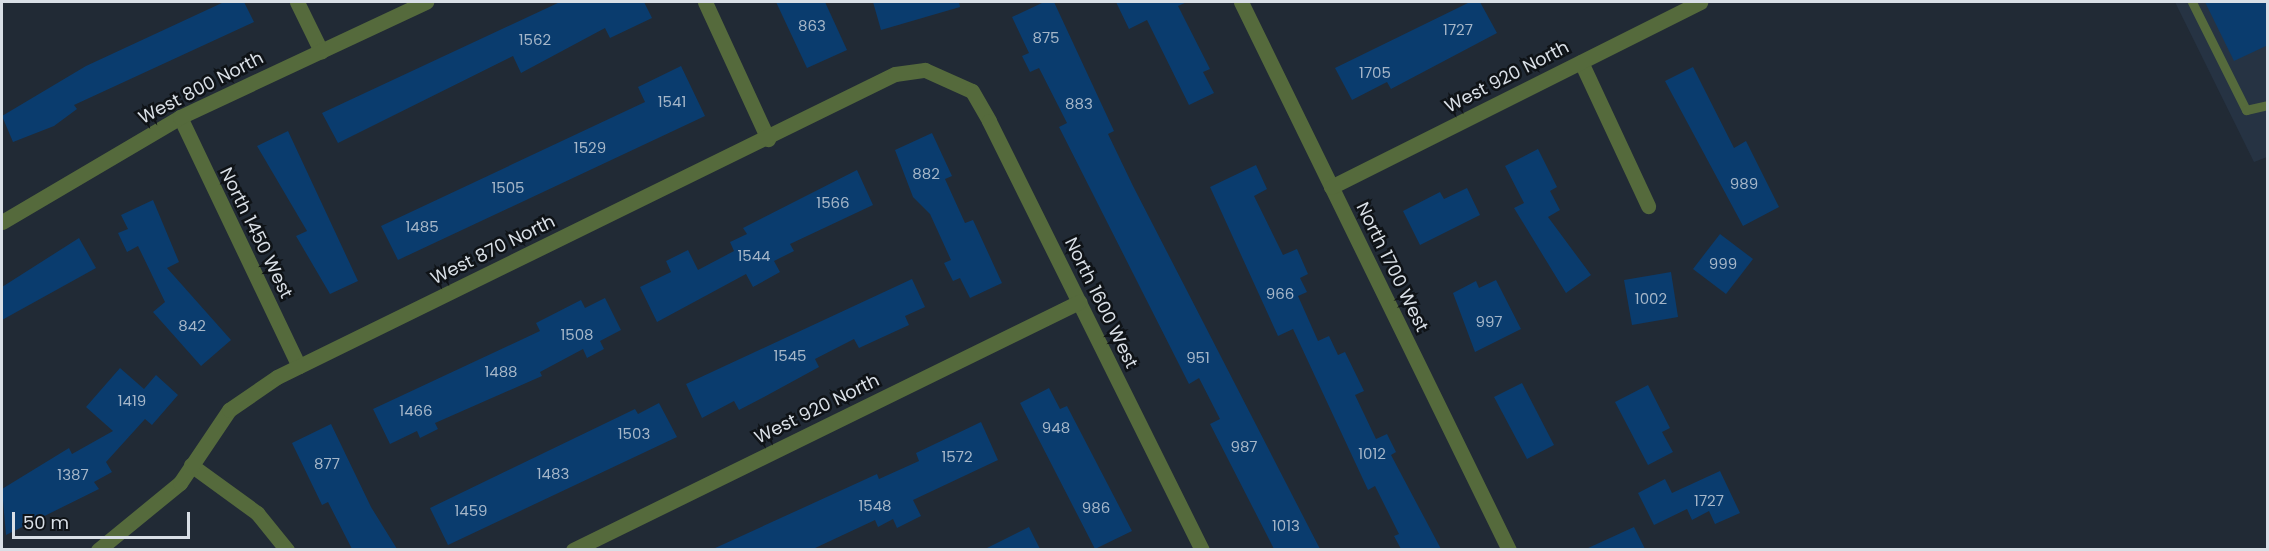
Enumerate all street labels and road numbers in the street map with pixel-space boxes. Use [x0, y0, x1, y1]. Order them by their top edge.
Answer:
street label: West 920 North [1441, 36, 1573, 118]
street label: West 800 North [135, 47, 267, 129]
street label: North 1450 West [215, 164, 297, 302]
street label: North 1700 West [1351, 199, 1433, 335]
street label: West 870 North [427, 211, 559, 289]
street label: North 1600 West [1060, 234, 1142, 372]
street label: West 920 North [751, 369, 883, 449]

